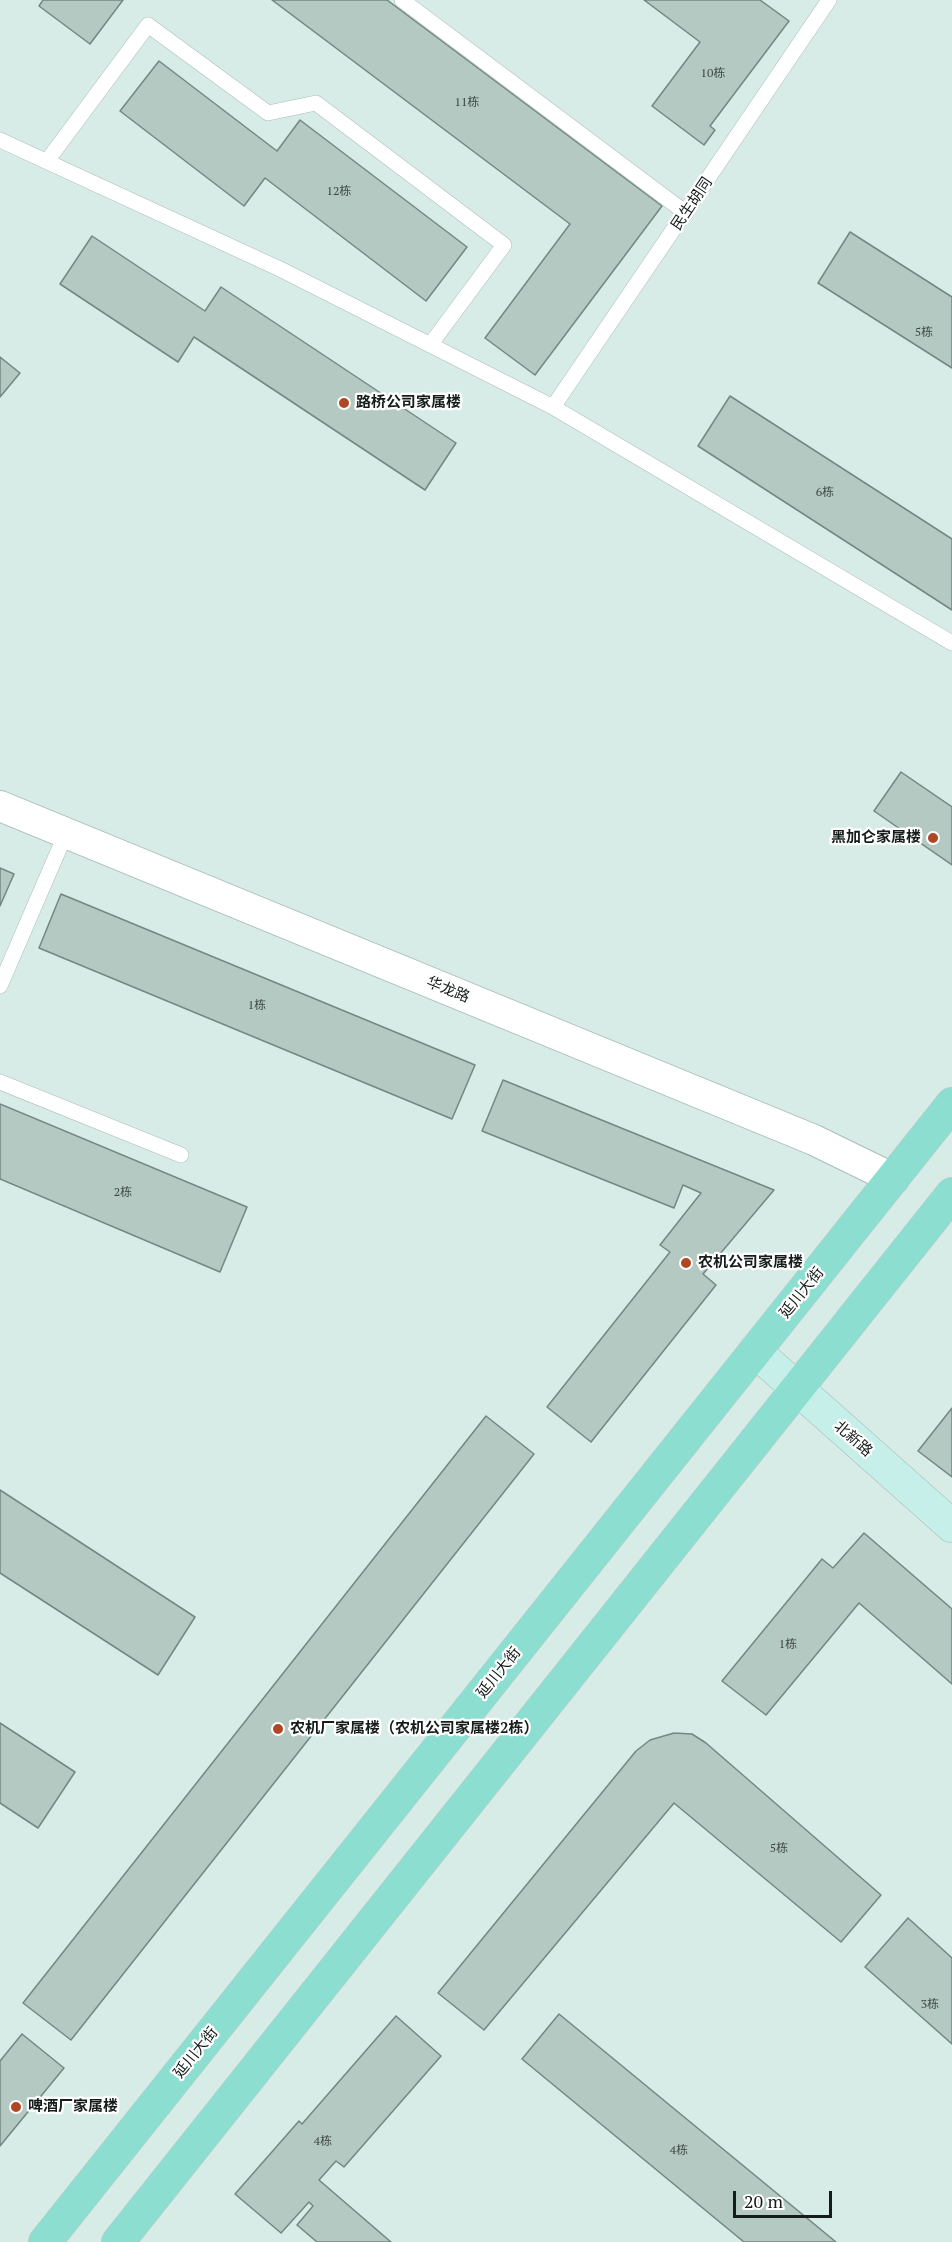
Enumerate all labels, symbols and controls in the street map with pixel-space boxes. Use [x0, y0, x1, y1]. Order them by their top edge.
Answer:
house number: 10栋 [701, 67, 725, 81]
house number: 11栋 [455, 96, 479, 110]
street label: 民生胡同 [668, 174, 716, 234]
house number: 12栋 [327, 185, 351, 199]
house number: 5栋 [915, 326, 933, 340]
place label: 路桥公司家属楼 [356, 394, 461, 412]
marker: 路桥公司家属楼 [337, 396, 351, 410]
house number: 6栋 [816, 486, 834, 500]
place label: 黑加仑家属楼 [831, 829, 921, 847]
marker: 黑加仑家属楼 [926, 831, 940, 845]
street label: 华龙路 [424, 973, 472, 1007]
house number: 1栋 [248, 999, 266, 1013]
house number: 2栋 [114, 1186, 132, 1200]
place label: 农机公司家属楼 [698, 1254, 803, 1272]
marker: 农机公司家属楼 [679, 1256, 693, 1270]
street label: 延川大街 [776, 1264, 828, 1322]
street label: 北新路 [830, 1417, 876, 1461]
house number: 1栋 [779, 1638, 797, 1652]
street label: 延川大街 [473, 1644, 525, 1702]
place label: 农机厂家属楼（农机公司家属楼2栋） [290, 1720, 538, 1738]
marker: 农机厂家属楼（农机公司家属楼2栋） [271, 1722, 285, 1736]
house number: 5栋 [770, 1842, 788, 1856]
house number: 3栋 [921, 1998, 939, 2012]
street label: 延川大街 [170, 2024, 222, 2082]
place label: 啤酒厂家属楼 [28, 2098, 118, 2116]
marker: 啤酒厂家属楼 [9, 2100, 23, 2114]
house number: 4栋 [314, 2135, 332, 2149]
house number: 4栋 [670, 2144, 688, 2158]
scale bar [736, 2179, 835, 2217]
text: 20 m [744, 2189, 783, 2213]

